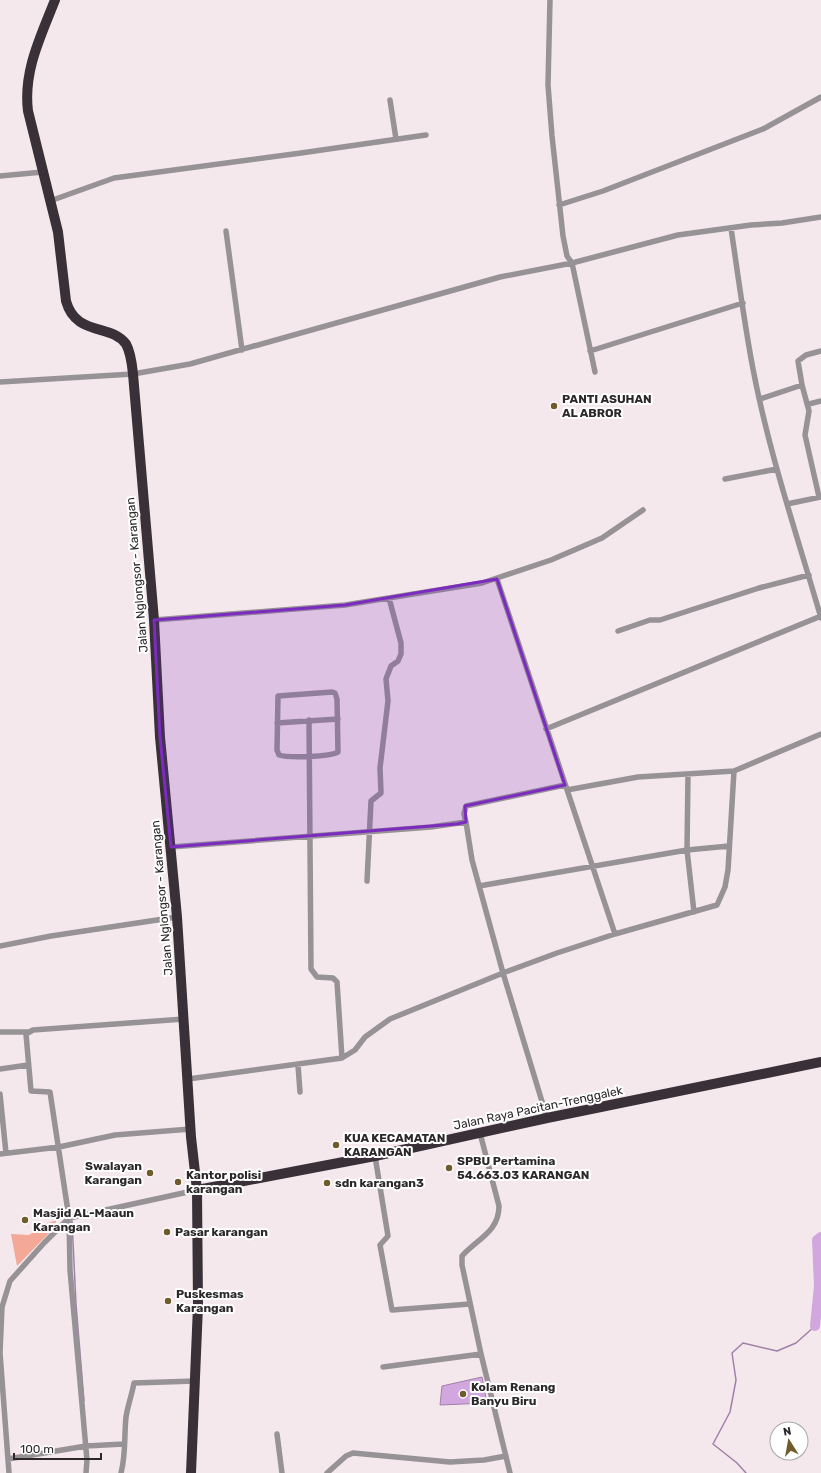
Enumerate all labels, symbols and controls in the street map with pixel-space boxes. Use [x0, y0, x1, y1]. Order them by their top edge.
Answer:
place label: PANTI ASUHAN AL ABROR [562, 392, 652, 420]
marker: PANTI ASUHAN AL ABROR [549, 401, 559, 411]
street label: Jalan Nglongsor - Karangan [123, 497, 151, 653]
street label: Jalan Nglongsor - Karangan [148, 820, 176, 976]
street label: Jalan Raya Pacitan-Trenggalek [452, 1083, 625, 1133]
place label: KUA KECAMATAN KARANGAN [344, 1131, 445, 1159]
marker: KUA KECAMATAN KARANGAN [331, 1140, 341, 1150]
place label: SPBU Pertamina 54.663.03 KARANGAN [457, 1154, 589, 1182]
place label: Swalayan Karangan [85, 1159, 142, 1187]
marker: SPBU Pertamina 54.663.03 KARANGAN [444, 1163, 454, 1173]
marker: Swalayan Karangan [145, 1168, 155, 1178]
place label: Kantor polisi karangan [186, 1168, 261, 1196]
place label: sdn karangan3 [335, 1176, 424, 1190]
marker: Kantor polisi karangan [173, 1177, 183, 1187]
marker: sdn karangan3 [322, 1178, 332, 1188]
place label: Masjid AL-Maaun Karangan [33, 1206, 134, 1234]
marker: Masjid AL-Maaun Karangan [20, 1215, 30, 1225]
place label: Pasar karangan [175, 1225, 268, 1239]
marker: Pasar karangan [162, 1227, 172, 1237]
place label: Puskesmas Karangan [176, 1287, 244, 1315]
marker: Puskesmas Karangan [163, 1296, 173, 1306]
place label: Kolam Renang Banyu Biru [471, 1380, 555, 1408]
marker: Kolam Renang Banyu Biru [458, 1389, 468, 1399]
north arrow [769, 1421, 809, 1461]
text: N [782, 1425, 792, 1439]
scale bar [14, 1435, 101, 1461]
text: 100 m [20, 1442, 54, 1456]

